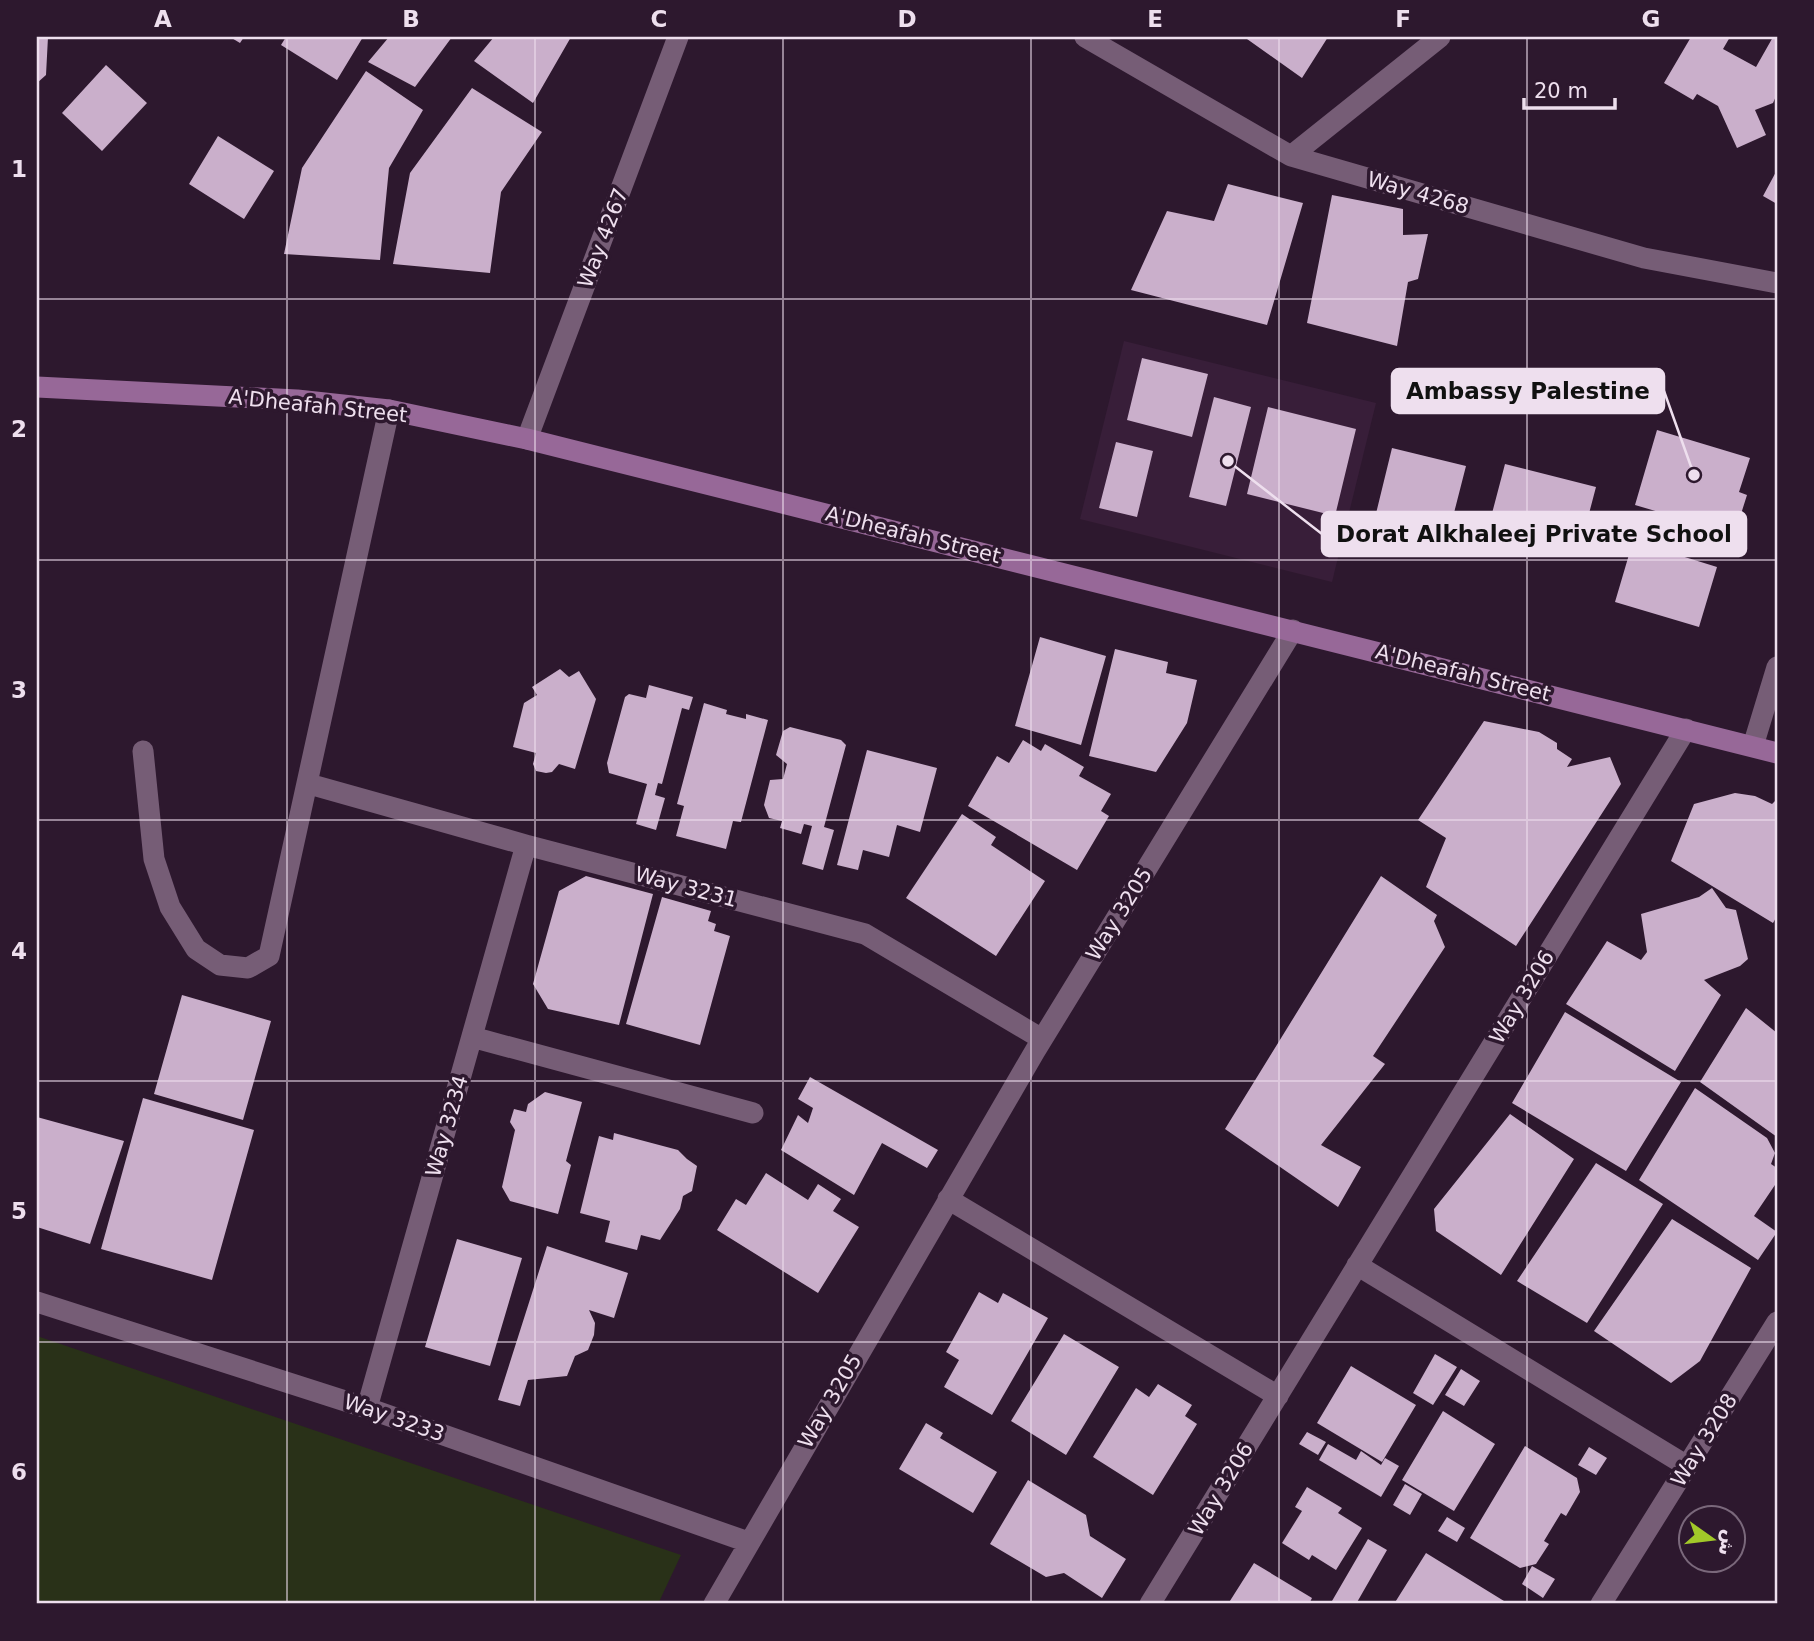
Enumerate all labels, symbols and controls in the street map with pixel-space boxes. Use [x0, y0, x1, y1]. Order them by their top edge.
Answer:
text: A [154, 6, 172, 32]
text: B [402, 6, 420, 32]
text: C [651, 6, 667, 32]
text: D [897, 6, 917, 32]
text: E [1147, 6, 1163, 32]
text: F [1395, 6, 1411, 32]
text: G [1642, 6, 1660, 32]
scale bar [1524, 66, 1615, 110]
text: 20 m [1534, 79, 1588, 103]
text: 1 [11, 156, 27, 182]
street label: Way 4268 [1364, 167, 1472, 219]
street label: Way 4267 [573, 185, 633, 291]
callout: Ambassy Palestine [1392, 369, 1664, 413]
text: Ambassy Palestine [1406, 378, 1650, 404]
street label: A'Dheafah Street [228, 385, 408, 427]
text: 2 [11, 416, 27, 442]
street label: A'Dheafah Street [823, 502, 1003, 568]
callout: Dorat Alkhaleej Private School [1322, 512, 1746, 556]
text: Dorat Alkhaleej Private School [1336, 521, 1732, 547]
street label: A'Dheafah Street [1373, 640, 1553, 706]
text: 3 [11, 677, 27, 703]
street label: Way 3231 [632, 862, 740, 912]
street label: Way 3205 [1081, 863, 1157, 965]
text: 4 [11, 938, 27, 964]
street label: Way 3206 [1485, 946, 1559, 1048]
street label: Way 3234 [421, 1072, 473, 1180]
text: 5 [11, 1198, 27, 1224]
street label: Way 3205 [793, 1350, 867, 1452]
street label: Way 3208 [1666, 1389, 1742, 1491]
street label: Way 3233 [341, 1390, 447, 1446]
street label: Way 3206 [1184, 1438, 1258, 1540]
text: 6 [11, 1459, 27, 1485]
north arrow [1678, 1504, 1748, 1574]
text: ش [1714, 1527, 1742, 1558]

